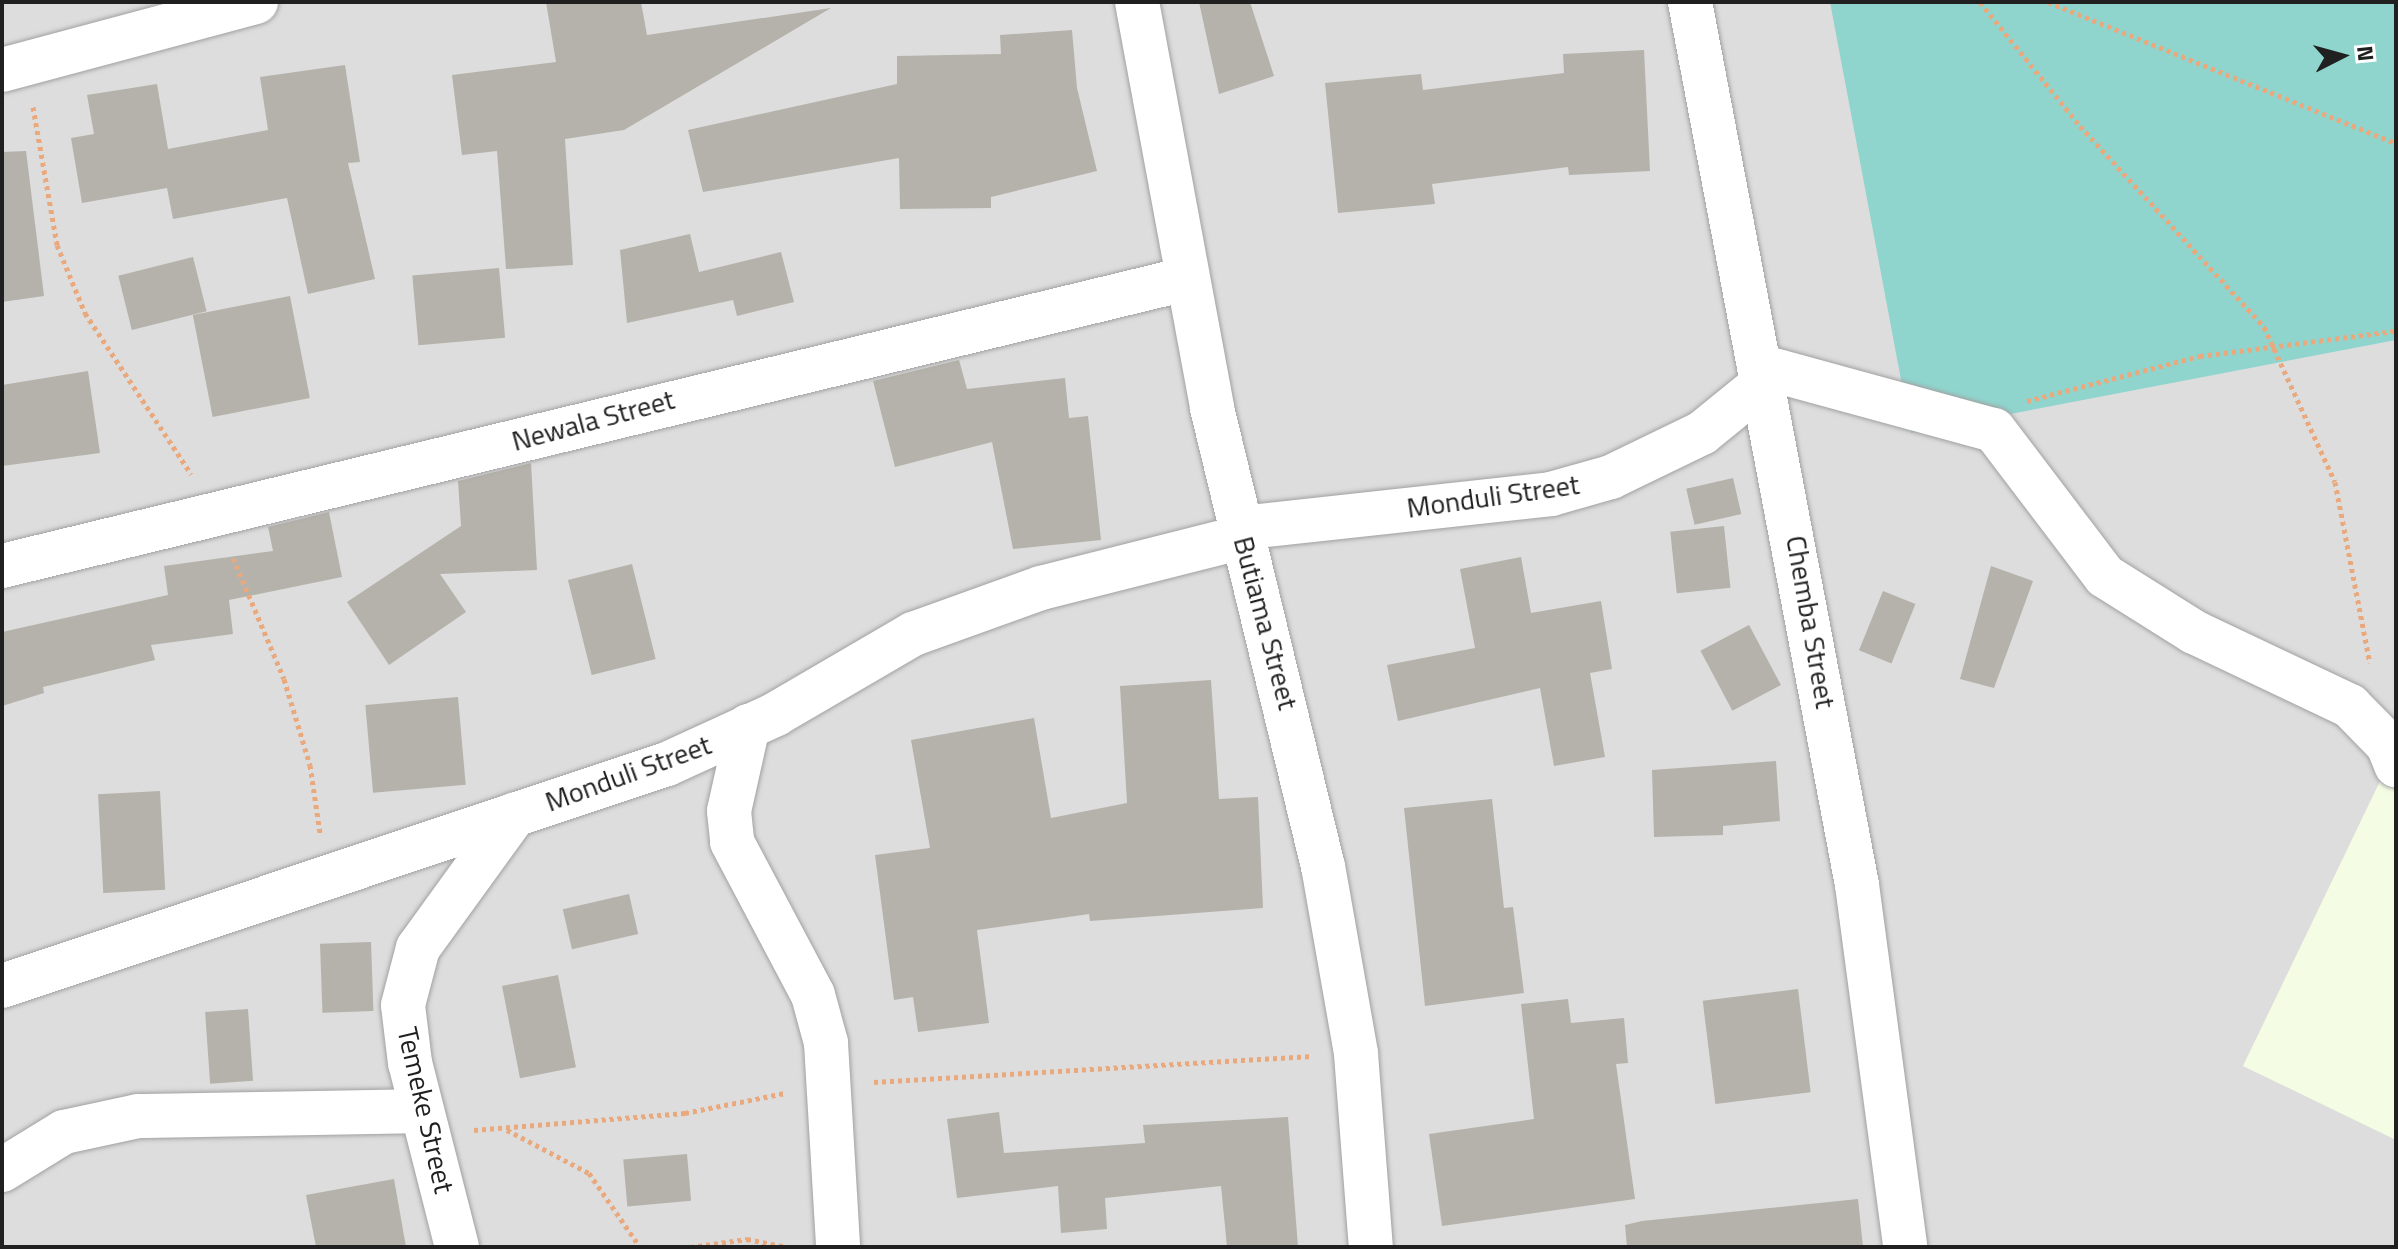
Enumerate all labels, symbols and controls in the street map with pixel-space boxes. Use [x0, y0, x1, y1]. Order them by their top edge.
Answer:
north arrow [2302, 16, 2382, 96]
text: N [2348, 44, 2384, 63]
street label: Newala Street [508, 382, 678, 458]
street label: Monduli Street [1405, 467, 1581, 525]
street label: Butiama Street [1227, 533, 1305, 713]
street label: Chemba Street [1779, 533, 1843, 711]
street label: Monduli Street [541, 727, 715, 819]
street label: Temeke Street [391, 1024, 461, 1196]

